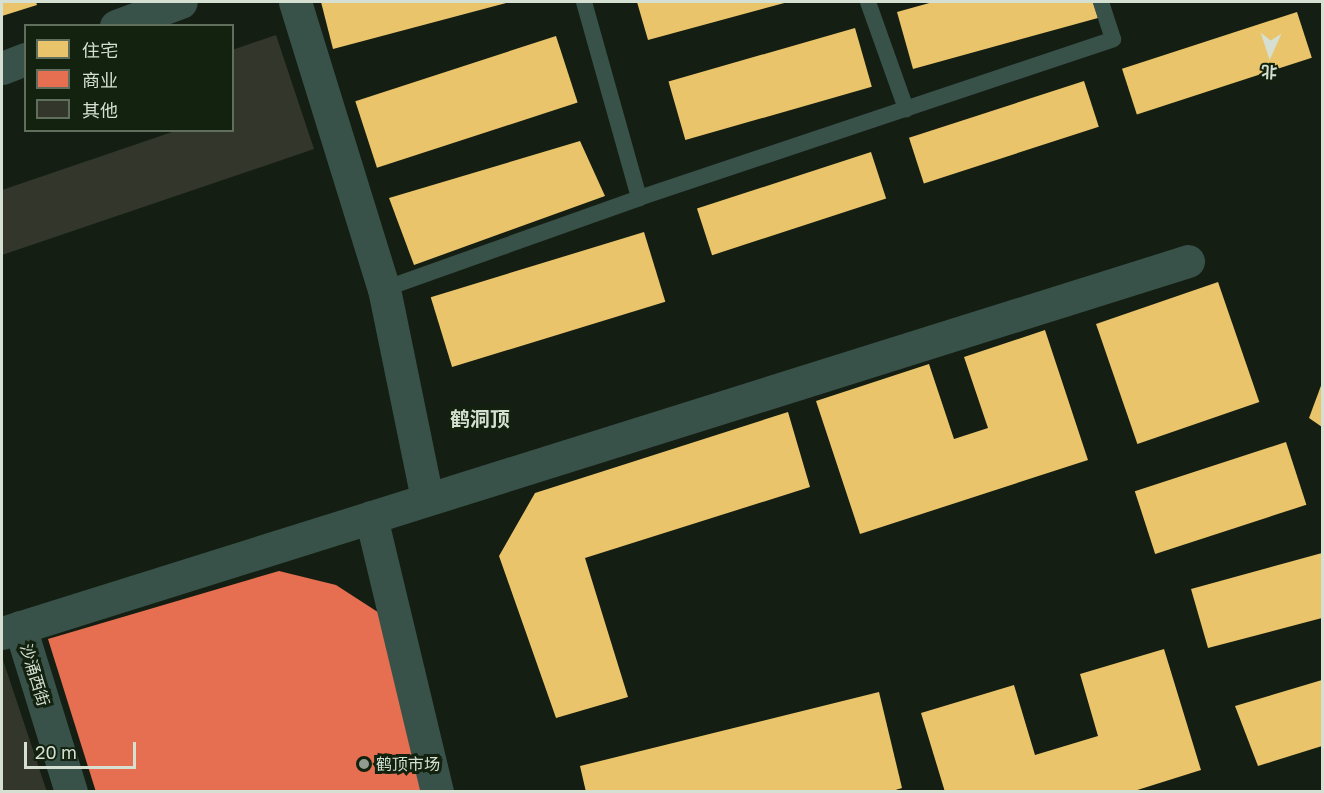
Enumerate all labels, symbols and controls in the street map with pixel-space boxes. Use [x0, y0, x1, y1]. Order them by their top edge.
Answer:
legend [24, 24, 234, 132]
north arrow [1240, 24, 1300, 84]
text: 住宅 [82, 39, 118, 61]
text: 北 [1261, 62, 1278, 82]
text: 商业 [82, 69, 118, 91]
text: 其他 [82, 99, 118, 121]
district label: 鹤洞顶 [450, 406, 510, 430]
street label: 沙涌西街 [16, 642, 54, 708]
scale bar [27, 730, 140, 768]
text: 20 m [35, 741, 77, 763]
place label: 鹤顶市场 [376, 754, 440, 774]
marker: 鹤顶市场 [357, 757, 371, 771]

